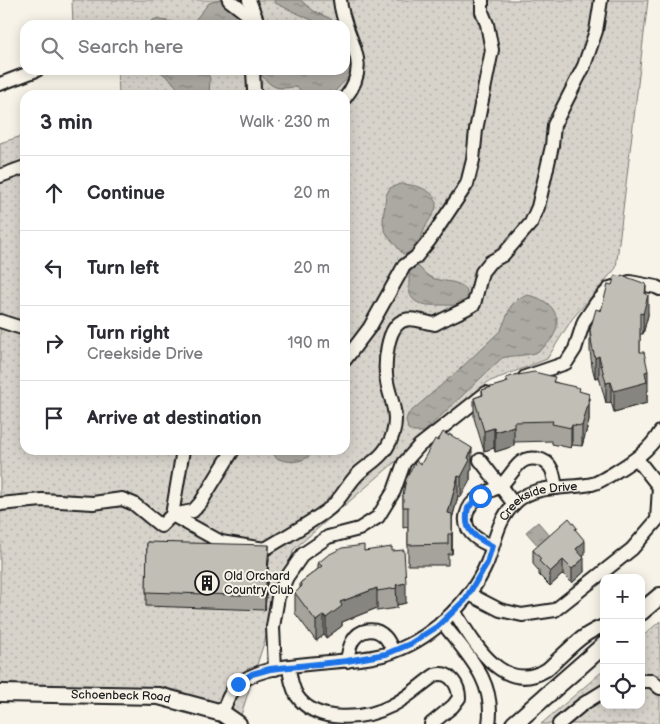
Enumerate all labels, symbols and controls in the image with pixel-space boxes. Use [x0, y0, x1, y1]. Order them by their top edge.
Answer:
search box [20, 20, 350, 75]
icon: search [38, 34, 66, 62]
text: Search here [78, 36, 183, 59]
text: 3 min [40, 110, 93, 135]
text: Walk · 230 m [240, 113, 330, 132]
icon: ahead [40, 179, 68, 207]
text: Continue [87, 182, 165, 205]
text: 20 m [294, 184, 330, 203]
icon: left [40, 254, 68, 282]
text: Turn left [87, 257, 159, 280]
text: 20 m [294, 259, 330, 278]
text: Turn right [87, 322, 170, 345]
icon: right [40, 329, 68, 357]
text: 190 m [288, 334, 330, 353]
text: Creekside Drive [87, 345, 203, 364]
icon: arrive [40, 404, 68, 432]
text: Arrive at destination [87, 407, 262, 430]
street label: Creekside Drive [496, 479, 578, 524]
route start [469, 485, 492, 508]
place label: Old Orchard Country Club [224, 569, 294, 598]
building icon: Old Orchard Country Club [194, 570, 220, 596]
map controls [600, 574, 645, 709]
button: + [600, 574, 645, 619]
button: − [600, 619, 645, 664]
button: locate [600, 664, 645, 709]
route end [227, 673, 250, 696]
street label: Schoenbeck Road [71, 687, 172, 706]

